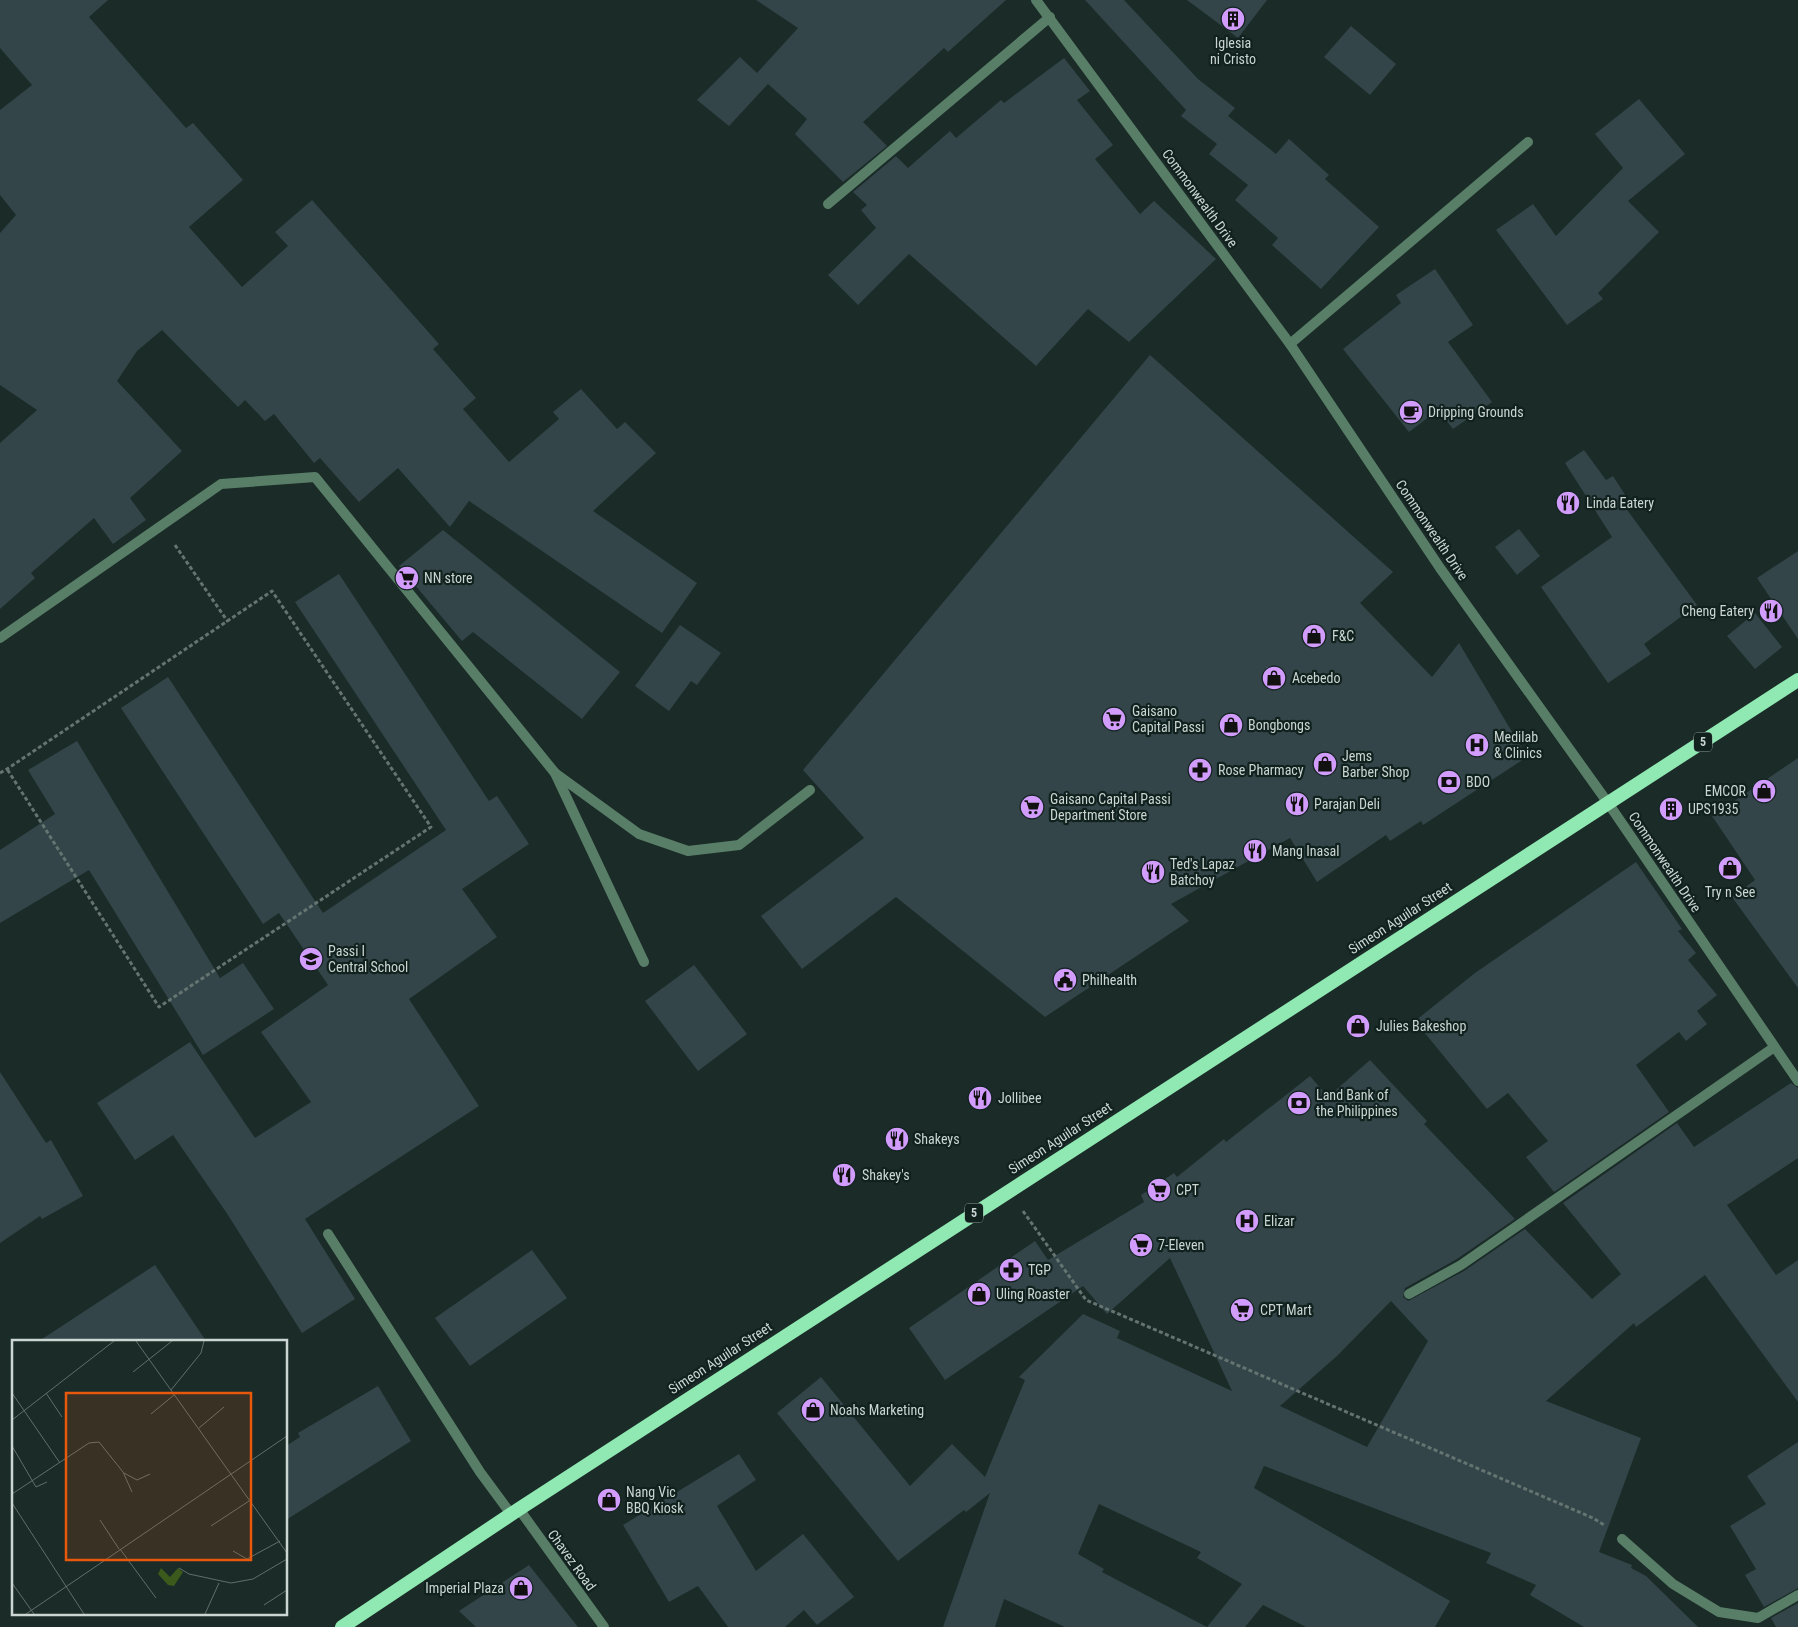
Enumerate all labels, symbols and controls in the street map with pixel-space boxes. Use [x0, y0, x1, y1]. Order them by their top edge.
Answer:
building icon: Iglesia ni Cristo [1220, 6, 1246, 32]
place label: Iglesia ni Cristo [1210, 35, 1256, 67]
street label: Commonwealth Drive [1159, 146, 1241, 251]
cafe icon: Dripping Grounds [1398, 399, 1424, 425]
place label: Dripping Grounds [1428, 404, 1524, 420]
street label: Commonwealth Drive [1393, 477, 1472, 584]
restaurant icon: Linda Eatery [1555, 490, 1581, 516]
place label: Linda Eatery [1586, 495, 1654, 511]
supermarket icon: NN store [394, 565, 420, 591]
place label: NN store [424, 570, 473, 586]
restaurant icon: Cheng Eatery [1758, 598, 1784, 624]
place label: Cheng Eatery [1681, 603, 1754, 619]
shop icon: F&C [1301, 623, 1327, 649]
place label: F&C [1332, 628, 1354, 644]
shop icon: Acebedo [1261, 665, 1287, 691]
place label: Acebedo [1292, 670, 1341, 686]
place label: Gaisano Capital Passi [1132, 703, 1204, 735]
supermarket icon: Gaisano Capital Passi [1101, 706, 1127, 732]
shop icon: Bongbongs [1218, 712, 1244, 738]
place label: Bongbongs [1248, 717, 1310, 733]
place label: Medilab & Clinics [1494, 729, 1542, 761]
hospital icon: Medilab & Clinics [1464, 732, 1490, 758]
road number: 5 [1694, 732, 1712, 752]
place label: Jems Barber Shop [1342, 748, 1410, 780]
shop icon: Jems Barber Shop [1312, 751, 1338, 777]
pharmacy icon: Rose Pharmacy [1187, 757, 1213, 783]
place label: Rose Pharmacy [1218, 762, 1304, 778]
bank icon: BDO [1436, 769, 1462, 795]
place label: BDO [1466, 774, 1490, 790]
shop icon: EMCOR [1751, 778, 1777, 804]
place label: EMCOR [1705, 783, 1747, 799]
place label: Gaisano Capital Passi Department Store [1050, 791, 1171, 823]
restaurant icon: Parajan Deli [1284, 791, 1310, 817]
supermarket icon: Gaisano Capital Passi Department Store [1019, 794, 1045, 820]
place label: Parajan Deli [1314, 796, 1380, 812]
building icon: UPS1935 [1658, 796, 1684, 822]
place label: UPS1935 [1688, 801, 1739, 817]
street label: Commonwealth Drive [1626, 809, 1705, 916]
restaurant icon: Mang Inasal [1242, 838, 1268, 864]
place label: Mang Inasal [1272, 843, 1339, 859]
shop icon: Try n See [1717, 855, 1743, 881]
place label: Ted's Lapaz Batchoy [1170, 856, 1235, 888]
restaurant icon: Ted's Lapaz Batchoy [1140, 859, 1166, 885]
street label: Simeon Aguilar Street [1345, 879, 1455, 957]
place label: Try n See [1705, 884, 1756, 900]
place label: Passi I Central School [328, 943, 408, 975]
school or university icon: Passi I Central School [298, 946, 324, 972]
public building icon: Philhealth [1052, 967, 1078, 993]
place label: Philhealth [1082, 972, 1137, 988]
shop icon: Julies Bakeshop [1345, 1013, 1371, 1039]
place label: Julies Bakeshop [1376, 1018, 1466, 1034]
restaurant icon: Jollibee [967, 1085, 993, 1111]
place label: Land Bank of the Philippines [1316, 1087, 1398, 1119]
place label: Jollibee [998, 1090, 1042, 1106]
bank icon: Land Bank of the Philippines [1286, 1090, 1312, 1116]
street label: Simeon Aguilar Street [1005, 1099, 1115, 1177]
restaurant icon: Shakeys [884, 1126, 910, 1152]
place label: Shakeys [914, 1131, 960, 1147]
restaurant icon: Shakey's [831, 1162, 857, 1188]
place label: Shakey's [862, 1167, 910, 1183]
supermarket icon: CPT [1146, 1177, 1172, 1203]
place label: CPT [1176, 1182, 1199, 1198]
road number: 5 [965, 1204, 983, 1222]
hospital icon: Elizar [1234, 1208, 1260, 1234]
place label: Elizar [1264, 1213, 1295, 1229]
supermarket icon: 7-Eleven [1128, 1232, 1154, 1258]
place label: 7-Eleven [1158, 1237, 1204, 1253]
pharmacy icon: TGP [998, 1257, 1024, 1283]
place label: TGP [1028, 1262, 1051, 1278]
shop icon: Uling Roaster [966, 1281, 992, 1307]
place label: Uling Roaster [996, 1286, 1070, 1302]
supermarket icon: CPT Mart [1229, 1297, 1255, 1323]
place label: CPT Mart [1260, 1302, 1312, 1318]
street label: Simeon Aguilar Street [665, 1319, 775, 1397]
inset map [12, 1340, 288, 1614]
shop icon: Noahs Marketing [800, 1397, 826, 1423]
place label: Noahs Marketing [830, 1402, 924, 1418]
place label: Nang Vic BBQ Kiosk [626, 1484, 684, 1516]
shop icon: Nang Vic BBQ Kiosk [596, 1487, 622, 1513]
street label: Chavez Road [545, 1526, 599, 1594]
shop icon: Imperial Plaza [508, 1575, 534, 1601]
place label: Imperial Plaza [425, 1580, 504, 1596]

